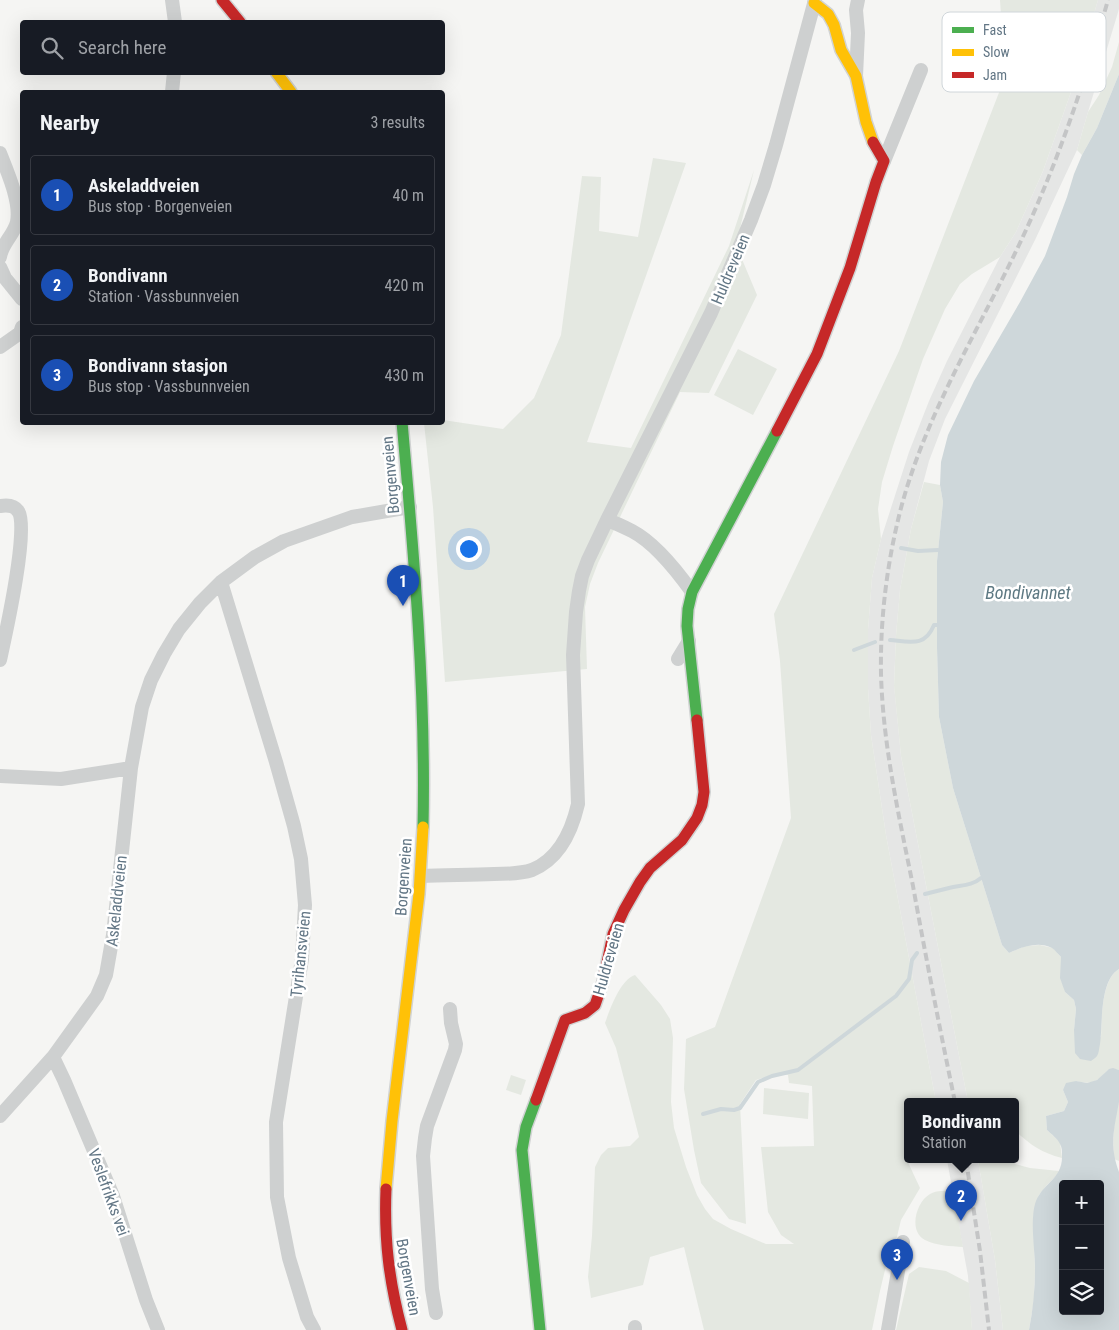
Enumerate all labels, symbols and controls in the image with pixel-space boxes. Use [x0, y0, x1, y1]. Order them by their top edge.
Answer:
legend [942, 12, 1106, 92]
search box [20, 20, 445, 75]
text: Fast [983, 22, 1007, 38]
icon: search [38, 34, 66, 62]
text: Search here [78, 36, 166, 59]
text: Slow [983, 44, 1010, 60]
text: Jam [983, 67, 1007, 83]
text: Nearby [40, 111, 99, 135]
text: 3 results [370, 113, 425, 132]
text: Askeladdveien [88, 174, 199, 197]
text: 1 [53, 186, 61, 205]
text: 40 m [392, 186, 424, 205]
text: Bus stop · Borgenveien [88, 197, 232, 216]
street label: Huldreveien [707, 231, 754, 307]
text: Bondivann [88, 264, 168, 287]
text: 2 [53, 276, 61, 295]
text: 420 m [385, 276, 424, 295]
text: Station · Vassbunnveien [88, 287, 239, 306]
text: Bondivann stasjon [88, 354, 228, 377]
text: 3 [53, 366, 61, 385]
text: 430 m [385, 366, 424, 385]
text: Bus stop · Vassbunnveien [88, 377, 250, 396]
street label: Borgenveien [378, 435, 403, 515]
your location [456, 536, 482, 562]
pin: 1 [387, 565, 419, 606]
water label: Bondivannet [985, 582, 1072, 603]
street label: Borgenveien [391, 838, 416, 917]
street label: Askeladdveien [102, 855, 131, 948]
street label: Tyrihansveien [287, 910, 314, 998]
street label: Huldreveien [589, 921, 628, 998]
popup [904, 1098, 1019, 1163]
text: Bondivann [922, 1110, 1001, 1133]
text: Station [922, 1133, 967, 1152]
street label: Veslefrikks vei [84, 1146, 133, 1238]
pin: 2 [945, 1180, 977, 1221]
map controls [1059, 1180, 1104, 1315]
button: + [1059, 1180, 1104, 1225]
button: − [1059, 1225, 1104, 1270]
street label: Borgenveien [392, 1237, 425, 1317]
pin: 3 [881, 1239, 913, 1280]
button: layers [1059, 1270, 1104, 1315]

